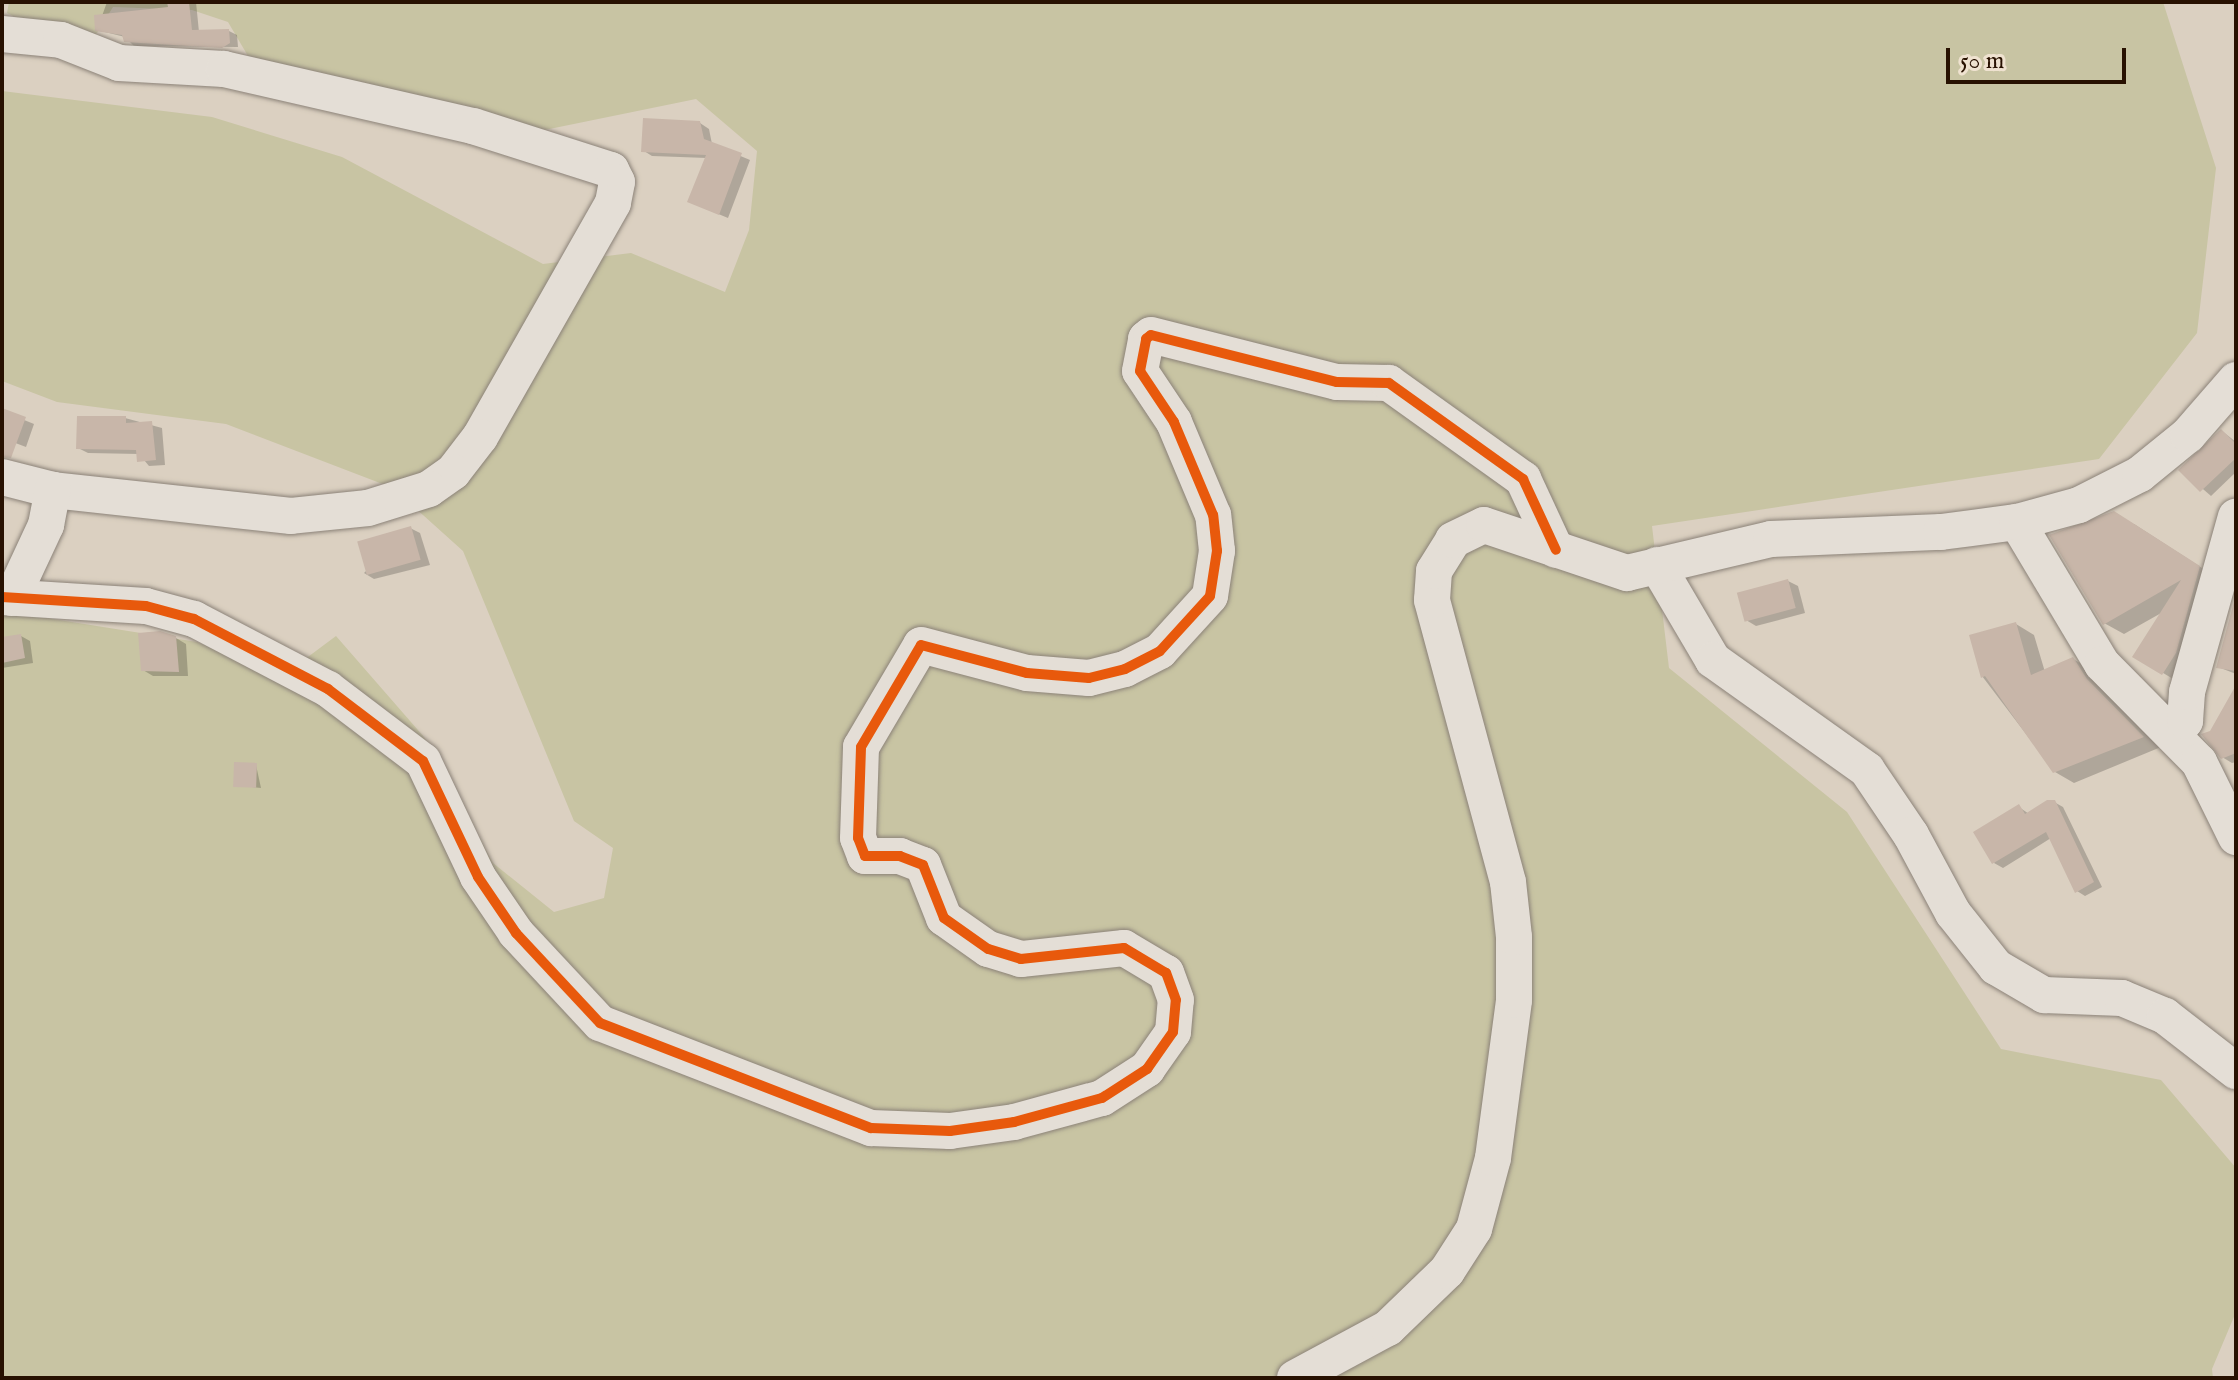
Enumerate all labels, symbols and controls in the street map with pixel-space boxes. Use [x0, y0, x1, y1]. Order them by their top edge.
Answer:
scale bar [1950, 32, 2130, 82]
text: 50 m [1960, 46, 2004, 77]

